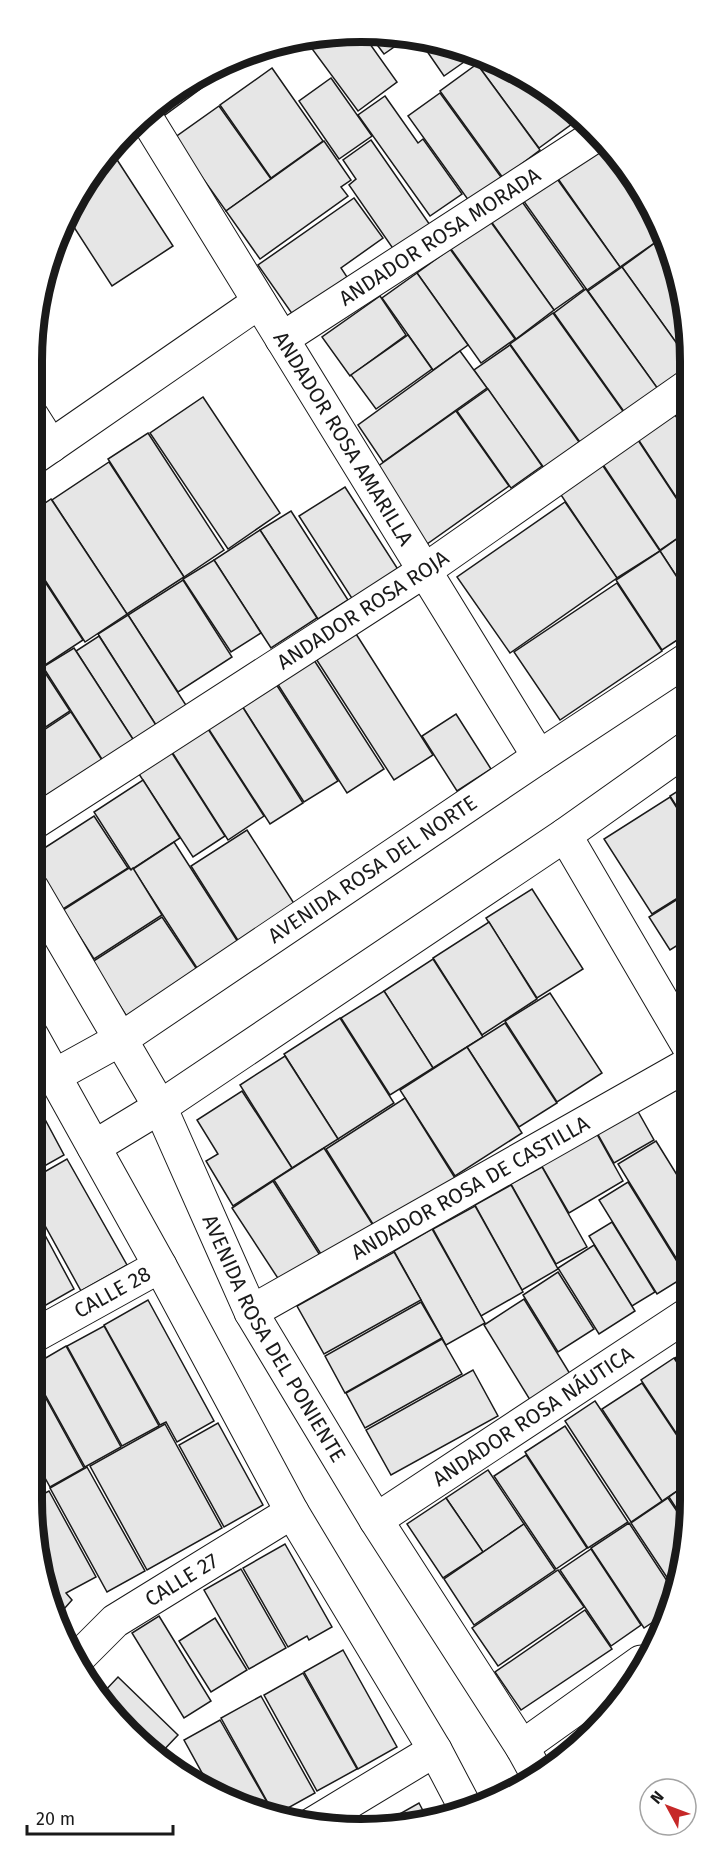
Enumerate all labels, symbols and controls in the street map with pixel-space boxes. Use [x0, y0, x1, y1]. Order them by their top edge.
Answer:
street label: ANDADOR ROSA MORADA [334, 162, 545, 312]
street label: ANDADOR ROSA AMARILLA [268, 327, 419, 550]
street label: ANDADOR ROSA ROJA [272, 545, 454, 675]
street label: AVENIDA ROSA DEL NORTE [263, 790, 482, 949]
street label: ANDADOR ROSA DE CASTILLA [347, 1110, 594, 1266]
street label: AVENIDA ROSA DEL PONIENTE [197, 1211, 351, 1467]
street label: CALLE 28 [70, 1261, 155, 1324]
street label: ANDADOR ROSA NÁUTICA [428, 1341, 638, 1492]
street label: CALLE 27 [140, 1548, 223, 1612]
north arrow [638, 1777, 698, 1837]
text: N [646, 1787, 668, 1808]
scale bar [27, 1798, 172, 1836]
text: 20 m [36, 1808, 75, 1830]

